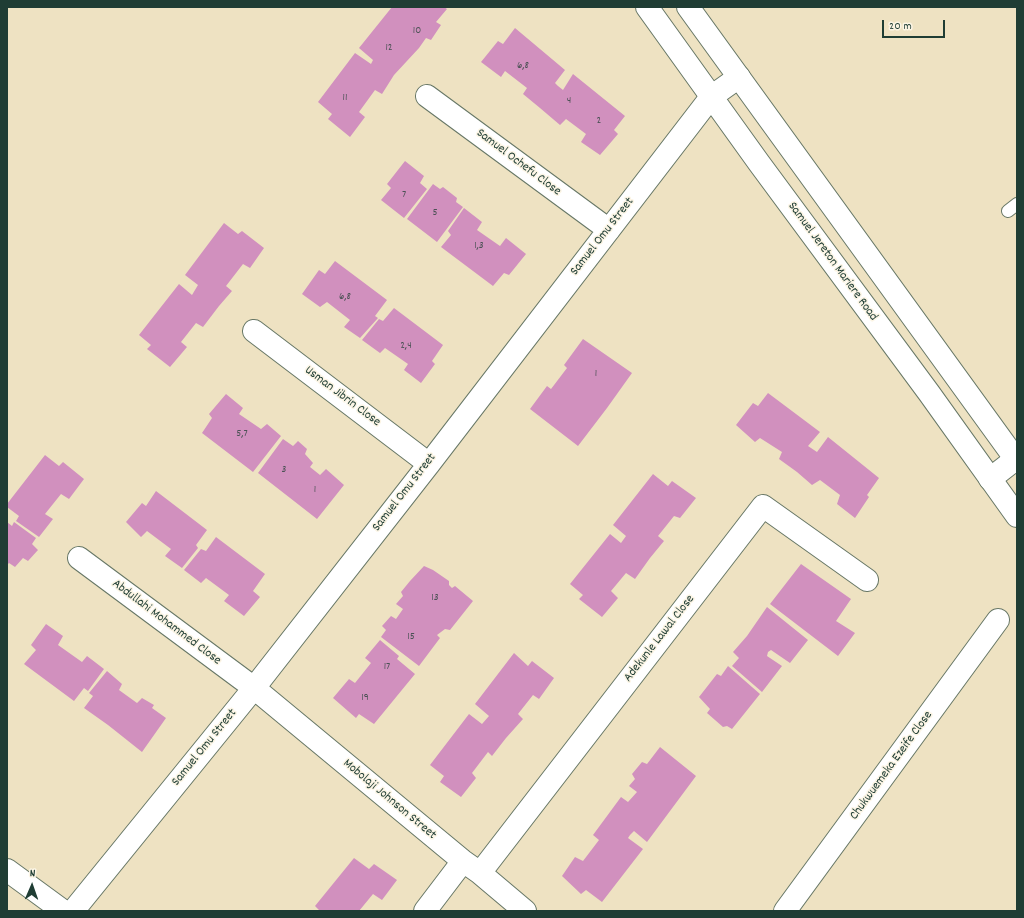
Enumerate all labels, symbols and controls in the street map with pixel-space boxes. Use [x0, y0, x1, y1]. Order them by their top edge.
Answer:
scale bar [884, 12, 947, 38]
text: 20 m [889, 18, 912, 35]
house number: 10 [413, 24, 421, 38]
house number: 12 [385, 41, 393, 55]
house number: 6,8 [517, 59, 529, 73]
house number: 11 [343, 91, 347, 105]
house number: 4 [567, 94, 571, 108]
house number: 2 [597, 114, 601, 128]
street label: Samuel Ochefu Close [473, 126, 563, 200]
house number: 7 [402, 188, 406, 202]
street label: Samuel Omu Street [568, 195, 638, 279]
street label: Samuel Jereton Mariere Road [784, 199, 880, 325]
house number: 5 [432, 206, 438, 220]
house number: 1,3 [474, 239, 484, 253]
house number: 6,8 [339, 290, 351, 304]
house number: 2,4 [400, 339, 412, 353]
street label: Usman Jibrin Close [301, 363, 383, 431]
house number: 1 [595, 367, 597, 381]
house number: 5,7 [236, 427, 248, 441]
street label: Samuel Omu Street [370, 451, 440, 535]
house number: 3 [282, 463, 286, 477]
house number: 1 [314, 483, 316, 497]
street label: Abdullahi Mohammed Close [108, 577, 224, 669]
house number: 13 [431, 591, 439, 605]
street label: Adekunle Lawal Close [621, 592, 699, 686]
house number: 15 [407, 630, 415, 644]
house number: 17 [384, 660, 390, 674]
house number: 19 [361, 691, 369, 705]
street label: Samuel Omu Street [169, 706, 241, 790]
street label: Chukwuemeka Ezeife Close [847, 709, 937, 823]
street label: Mobolaji Johnson Street [339, 756, 439, 844]
north arrow [12, 866, 52, 906]
text: N [29, 866, 35, 882]

